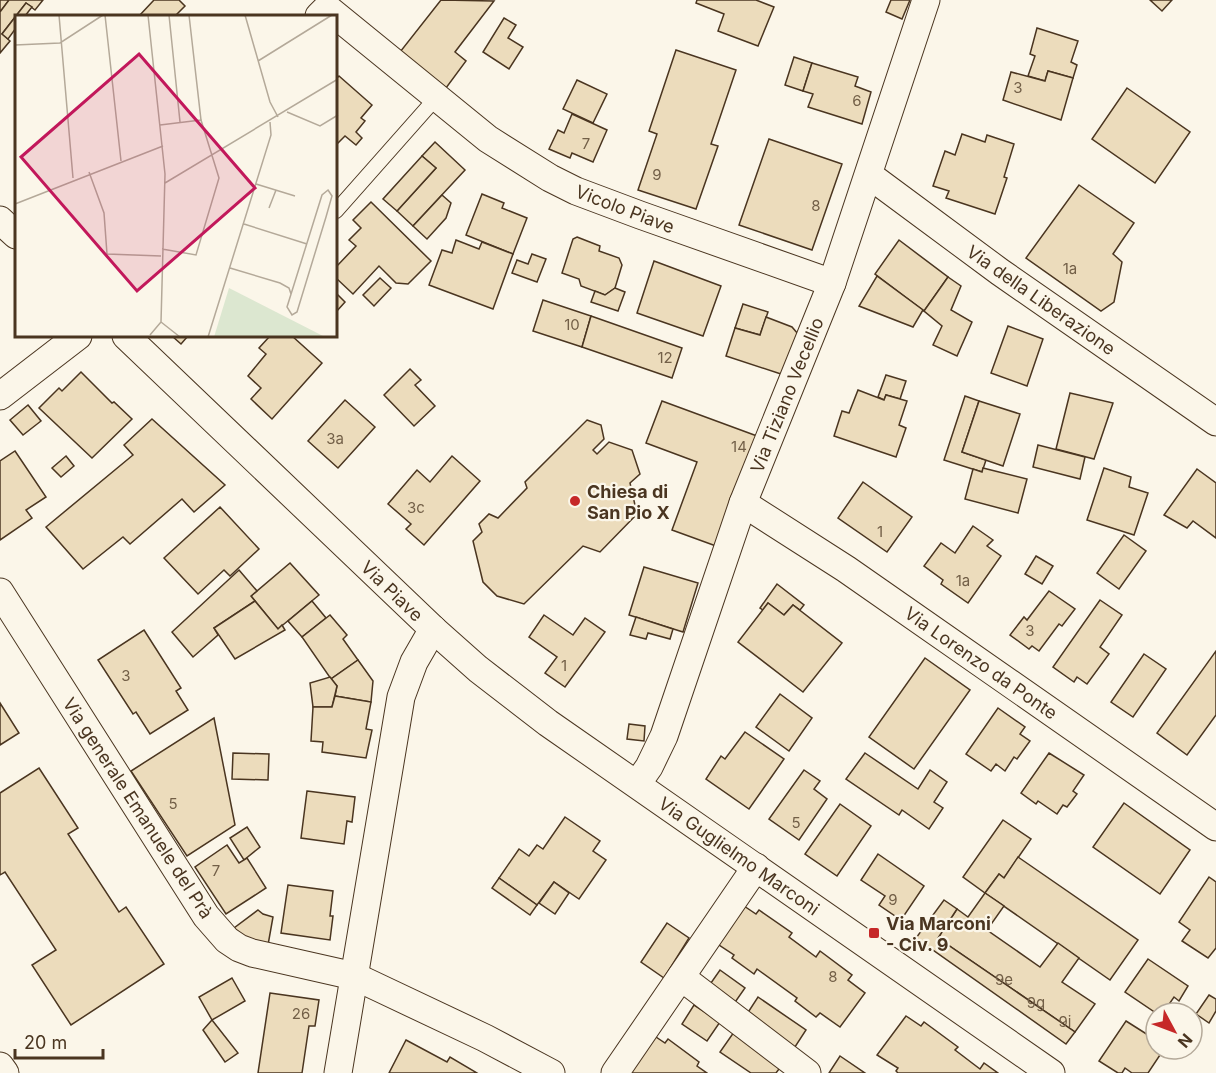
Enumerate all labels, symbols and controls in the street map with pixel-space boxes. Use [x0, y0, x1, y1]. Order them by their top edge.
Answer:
inset map [15, 15, 338, 338]
house number: 3 [1013, 78, 1023, 97]
house number: 6 [852, 91, 862, 110]
house number: 7 [582, 134, 590, 153]
house number: 9 [652, 165, 662, 184]
street label: Vicolo Piave [573, 181, 677, 237]
house number: 8 [811, 196, 821, 215]
street label: Via della Liberazione [963, 241, 1119, 359]
house number: 1a [1063, 259, 1077, 278]
street label: Via Tiziano Vecellio [746, 314, 828, 476]
house number: 10 [564, 315, 580, 334]
house number: 12 [657, 348, 673, 367]
house number: 3a [326, 429, 344, 448]
house number: 14 [731, 437, 747, 456]
place label: Chiesa di San Pio X [587, 481, 670, 523]
marker: Chiesa di San Pio X [568, 494, 582, 508]
house number: 3c [407, 498, 425, 517]
house number: 1 [877, 522, 883, 541]
street label: Via Piave [357, 556, 427, 626]
house number: 1a [956, 571, 970, 590]
street label: Via Lorenzo da Ponte [901, 602, 1061, 724]
house number: 3 [1025, 621, 1035, 640]
house number: 1 [561, 656, 567, 675]
house number: 3 [121, 666, 131, 685]
street label: Via generale Emanuele del Prà [59, 694, 217, 922]
street label: Via Guglielmo Marconi [655, 793, 823, 919]
house number: 5 [168, 794, 178, 813]
house number: 5 [791, 813, 801, 832]
house number: 7 [212, 861, 220, 880]
house number: 9 [888, 890, 898, 909]
place label: Via Marconi - Civ. 9 [886, 913, 991, 955]
marker: Via Marconi - Civ. 9 [867, 926, 881, 940]
house number: 8 [828, 967, 838, 986]
house number: 9e [995, 970, 1013, 989]
house number: 9g [1027, 993, 1045, 1012]
north arrow [1144, 1001, 1204, 1061]
house number: 26 [292, 1004, 310, 1023]
house number: 9i [1059, 1012, 1071, 1031]
scale bar [15, 1022, 104, 1060]
text: N [1174, 1030, 1197, 1052]
text: 20 m [24, 1032, 67, 1053]

